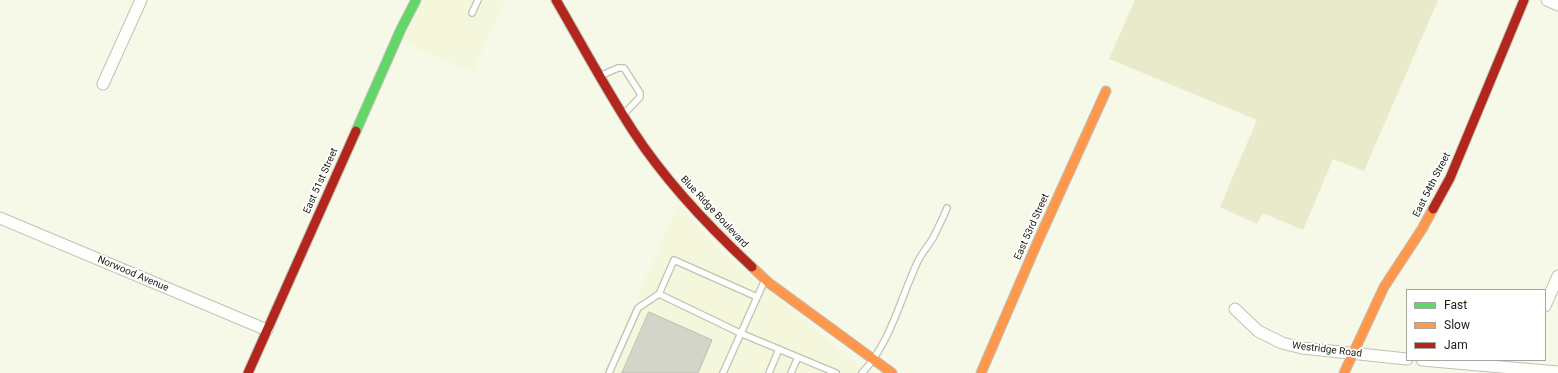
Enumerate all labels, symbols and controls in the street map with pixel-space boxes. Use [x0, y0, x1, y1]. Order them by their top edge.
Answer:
street label: East 51st Street [301, 146, 341, 216]
street label: East 54th Street [1411, 151, 1453, 219]
street label: Blue Ridge Boulevard [678, 174, 750, 250]
street label: East 53rd Street [1012, 192, 1052, 262]
street label: Norwood Avenue [96, 254, 170, 294]
legend [1406, 289, 1546, 361]
text: Fast [1444, 298, 1467, 312]
text: Slow [1444, 318, 1470, 332]
text: Jam [1444, 338, 1468, 352]
street label: Westridge Road [1291, 340, 1363, 360]

